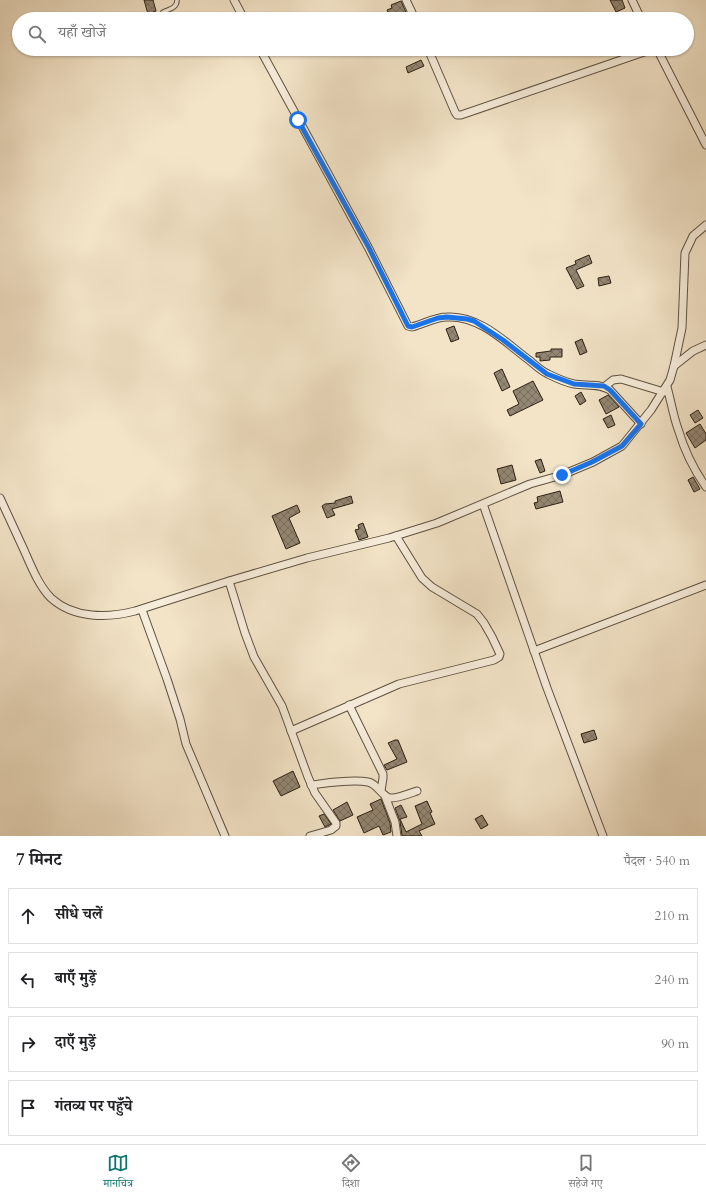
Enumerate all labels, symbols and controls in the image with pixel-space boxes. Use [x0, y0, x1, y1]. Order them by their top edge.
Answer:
search box [12, 12, 694, 56]
text: यहाँ खोजें [58, 22, 106, 42]
icon: search [26, 23, 48, 45]
route start [289, 111, 307, 129]
route end [553, 466, 571, 484]
text: 7 मिनट [16, 848, 62, 871]
text: पैदल · 540 m [624, 852, 690, 870]
text: सीधे चलें [55, 904, 103, 924]
icon: ahead [17, 905, 39, 927]
text: 210 m [655, 907, 689, 925]
text: बाएँ मुड़ें [55, 968, 96, 988]
icon: left [17, 969, 39, 991]
text: 240 m [655, 971, 689, 989]
text: दाएँ मुड़ें [55, 1032, 96, 1052]
icon: right [17, 1033, 39, 1055]
text: 90 m [661, 1035, 689, 1053]
text: गंतव्य पर पहुँचे [55, 1096, 132, 1116]
icon: arrive [17, 1097, 39, 1119]
tab: मानचित्र [103, 1152, 133, 1194]
tab: दिशा [340, 1152, 362, 1194]
tab: सहेजे गए [568, 1152, 603, 1194]

